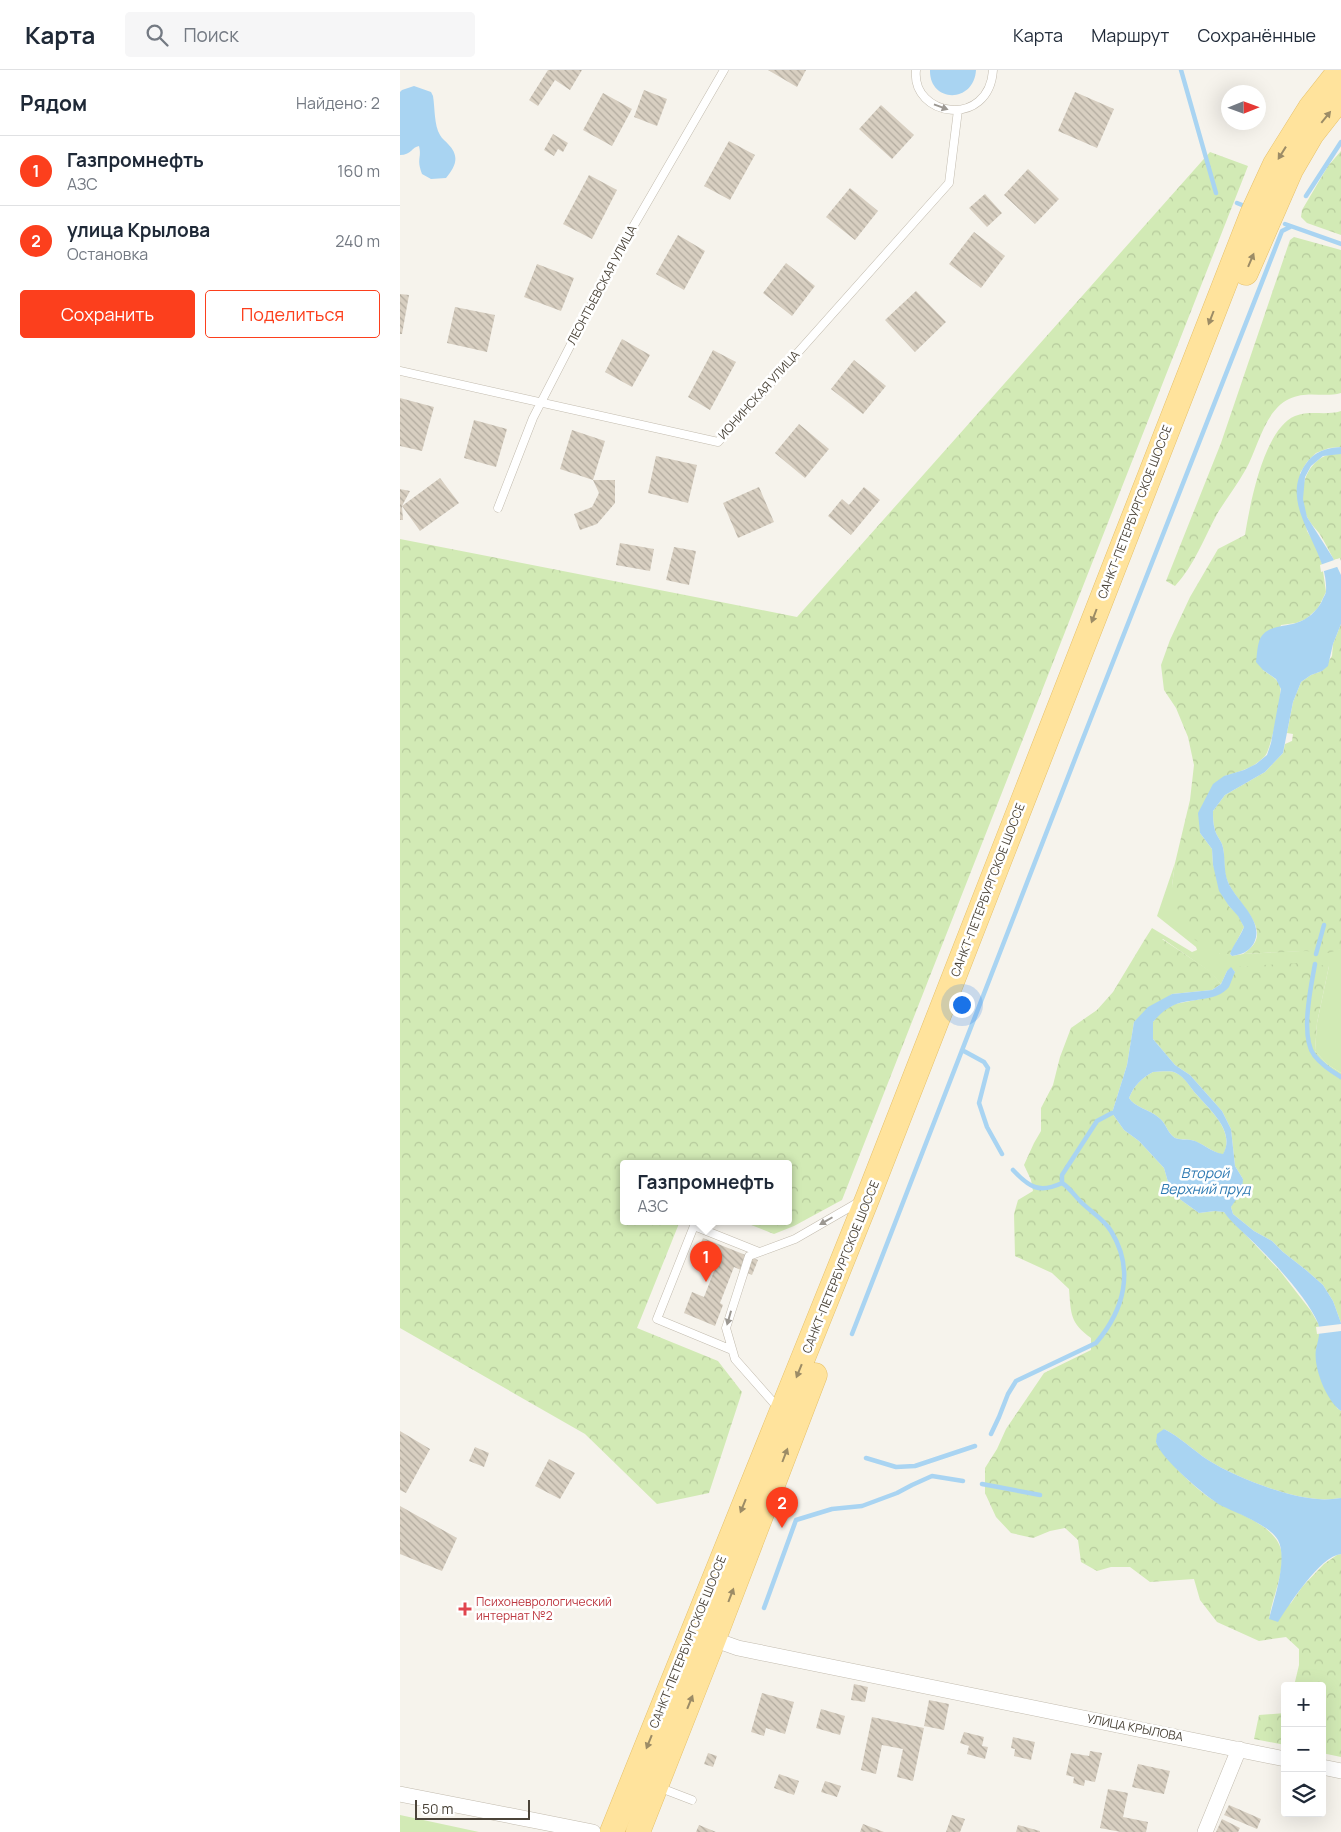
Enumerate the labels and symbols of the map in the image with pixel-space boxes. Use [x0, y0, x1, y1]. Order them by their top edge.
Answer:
north arrow [1221, 85, 1266, 130]
one-way arrow [934, 103, 949, 111]
one-way arrow [1320, 111, 1331, 124]
one-way arrow [1277, 147, 1287, 160]
street label: ЛЕОНТЬЕВСКАЯ УЛИЦА [563, 222, 641, 348]
one-way arrow [1248, 253, 1256, 268]
one-way arrow [1207, 311, 1215, 326]
street label: ИОНИНСКАЯ УЛИЦА [714, 346, 803, 443]
street label: САНКТ-ПЕТЕРБУРГСКОЕ ШОССЕ [1093, 422, 1176, 601]
one-way arrow [1090, 609, 1098, 623]
street label: САНКТ-ПЕТЕРБУРГСКОЕ ШОССЕ [946, 800, 1029, 979]
your location [949, 992, 975, 1018]
water label: Второй Верхний пруд [1160, 1163, 1252, 1198]
street label: САНКТ-ПЕТЕРБУРГСКОЕ ШОССЕ [798, 1178, 883, 1356]
one-way arrow [820, 1217, 833, 1226]
pin: 1 [690, 1241, 722, 1282]
one-way arrow [725, 1310, 733, 1325]
one-way arrow [795, 1364, 803, 1378]
one-way arrow [781, 1447, 789, 1462]
pin: 2 [766, 1487, 798, 1528]
one-way arrow [739, 1499, 747, 1514]
street label: САНКТ-ПЕТЕРБУРГСКОЕ ШОССЕ [645, 1553, 730, 1731]
one-way arrow [727, 1587, 735, 1602]
place label: Психоневрологический интернат №2 [476, 1593, 612, 1624]
marker: Психоневрологический интернат №2 [458, 1602, 472, 1616]
one-way arrow [686, 1695, 694, 1709]
street label: УЛИЦА КРЫЛОВА [1086, 1710, 1185, 1745]
one-way arrow [644, 1735, 652, 1749]
scale bar [415, 1797, 530, 1820]

